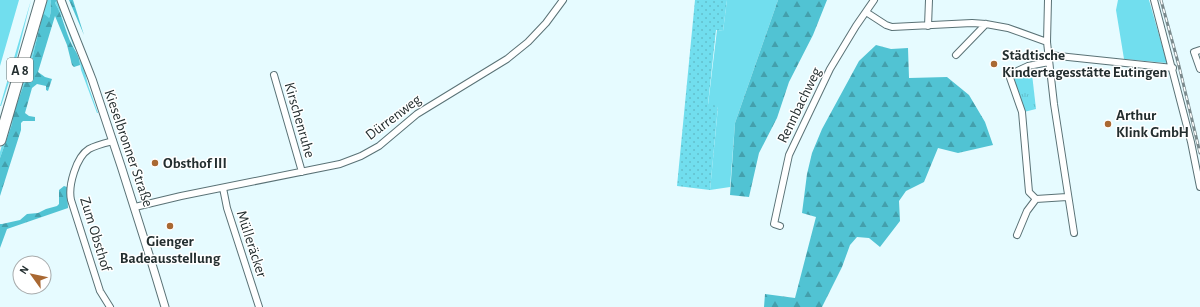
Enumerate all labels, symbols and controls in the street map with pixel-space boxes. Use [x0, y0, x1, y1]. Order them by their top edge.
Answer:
place label: Städtische Kindertagesstätte Eutingen [1002, 48, 1168, 80]
road number: A 8 [7, 58, 33, 82]
marker: Städtische Kindertagesstätte Eutingen [989, 59, 999, 69]
street label: Rennbachweg [775, 64, 824, 145]
street label: Kirschenruhe [282, 81, 317, 160]
street label: Kieselbronner Straße [101, 88, 156, 209]
street label: Dürrenweg [363, 91, 424, 143]
place label: Arthur Klink GmbH [1116, 108, 1189, 140]
marker: Arthur Klink GmbH [1103, 119, 1113, 129]
place label: Obsthof III [163, 156, 227, 171]
marker: Obsthof III [150, 158, 160, 168]
street label: Zum Obsthof [77, 195, 114, 274]
street label: Mülleräcker [234, 209, 269, 280]
marker: Gienger Badeausstellung [165, 221, 175, 231]
place label: Gienger Badeausstellung [120, 234, 221, 266]
north arrow [12, 255, 52, 295]
text: N [17, 264, 31, 276]

